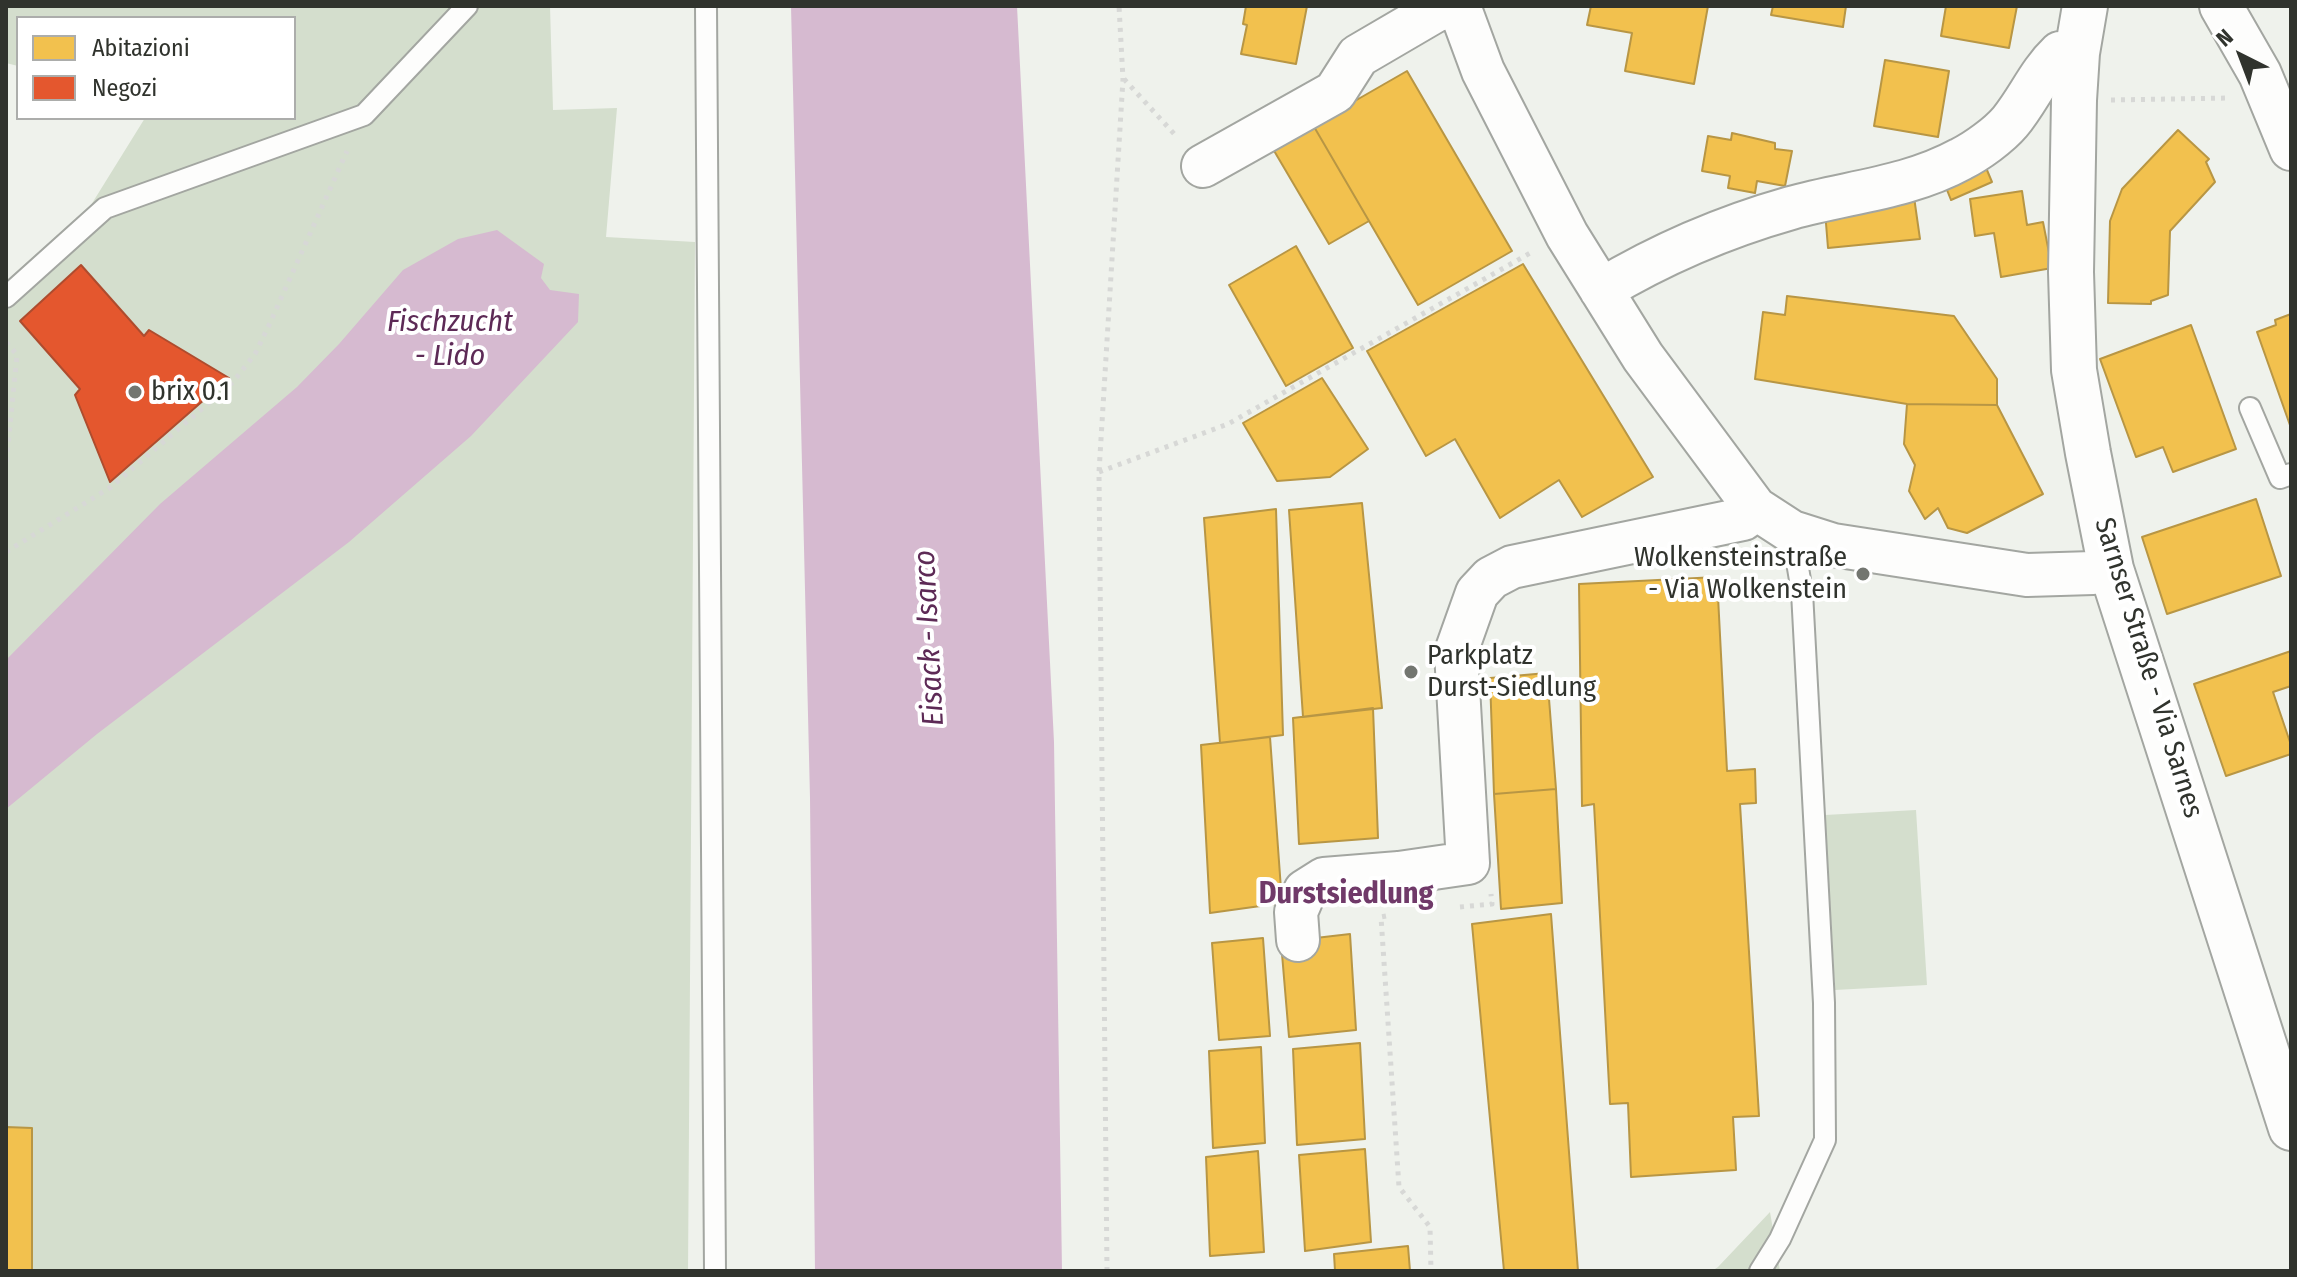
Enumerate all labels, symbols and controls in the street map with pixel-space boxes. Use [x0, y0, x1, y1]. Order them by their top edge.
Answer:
legend [16, 16, 296, 120]
north arrow [2201, 16, 2281, 96]
text: N [2211, 23, 2239, 52]
text: Abitazioni [92, 34, 190, 62]
text: Negozi [92, 74, 157, 102]
water label: Fischzucht - Lido [387, 305, 513, 376]
place label: brix 0.1 [151, 375, 230, 409]
marker: brix 0.1 [126, 383, 144, 401]
street label: Sarnser Straße - Via Sarnes [2086, 514, 2210, 822]
place label: Wolkensteinstraße - Via Wolkenstein [1634, 541, 1847, 607]
water label: Eisack - Isarco [907, 549, 953, 727]
marker: Wolkensteinstraße - Via Wolkenstein [1854, 565, 1872, 583]
place label: Parkplatz Durst-Siedlung [1427, 639, 1596, 705]
marker: Parkplatz Durst-Siedlung [1402, 663, 1420, 681]
district label: Durstsiedlung [1259, 877, 1433, 913]

